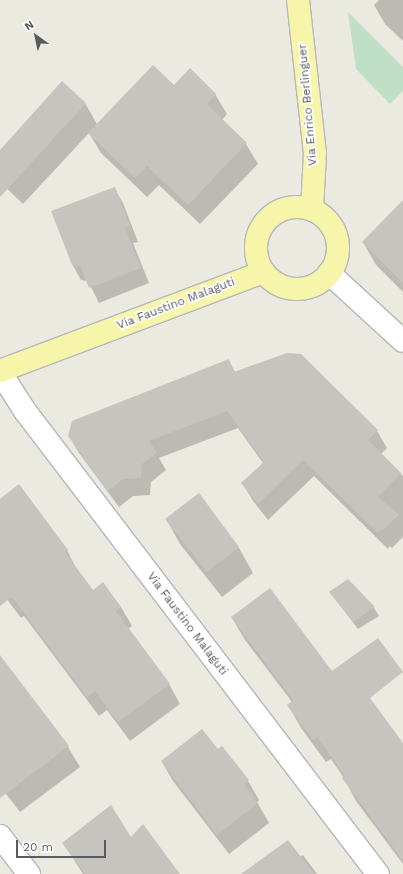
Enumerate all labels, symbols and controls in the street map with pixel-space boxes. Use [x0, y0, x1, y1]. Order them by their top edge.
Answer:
north arrow [16, 16, 56, 56]
text: N [22, 18, 36, 33]
street label: Via Enrico Berlinguer [295, 43, 321, 167]
street label: Via Faustino Malaguti [115, 275, 237, 333]
street label: Via Faustino Malaguti [143, 570, 231, 678]
scale bar [18, 832, 108, 858]
text: 20 m [23, 840, 53, 854]

